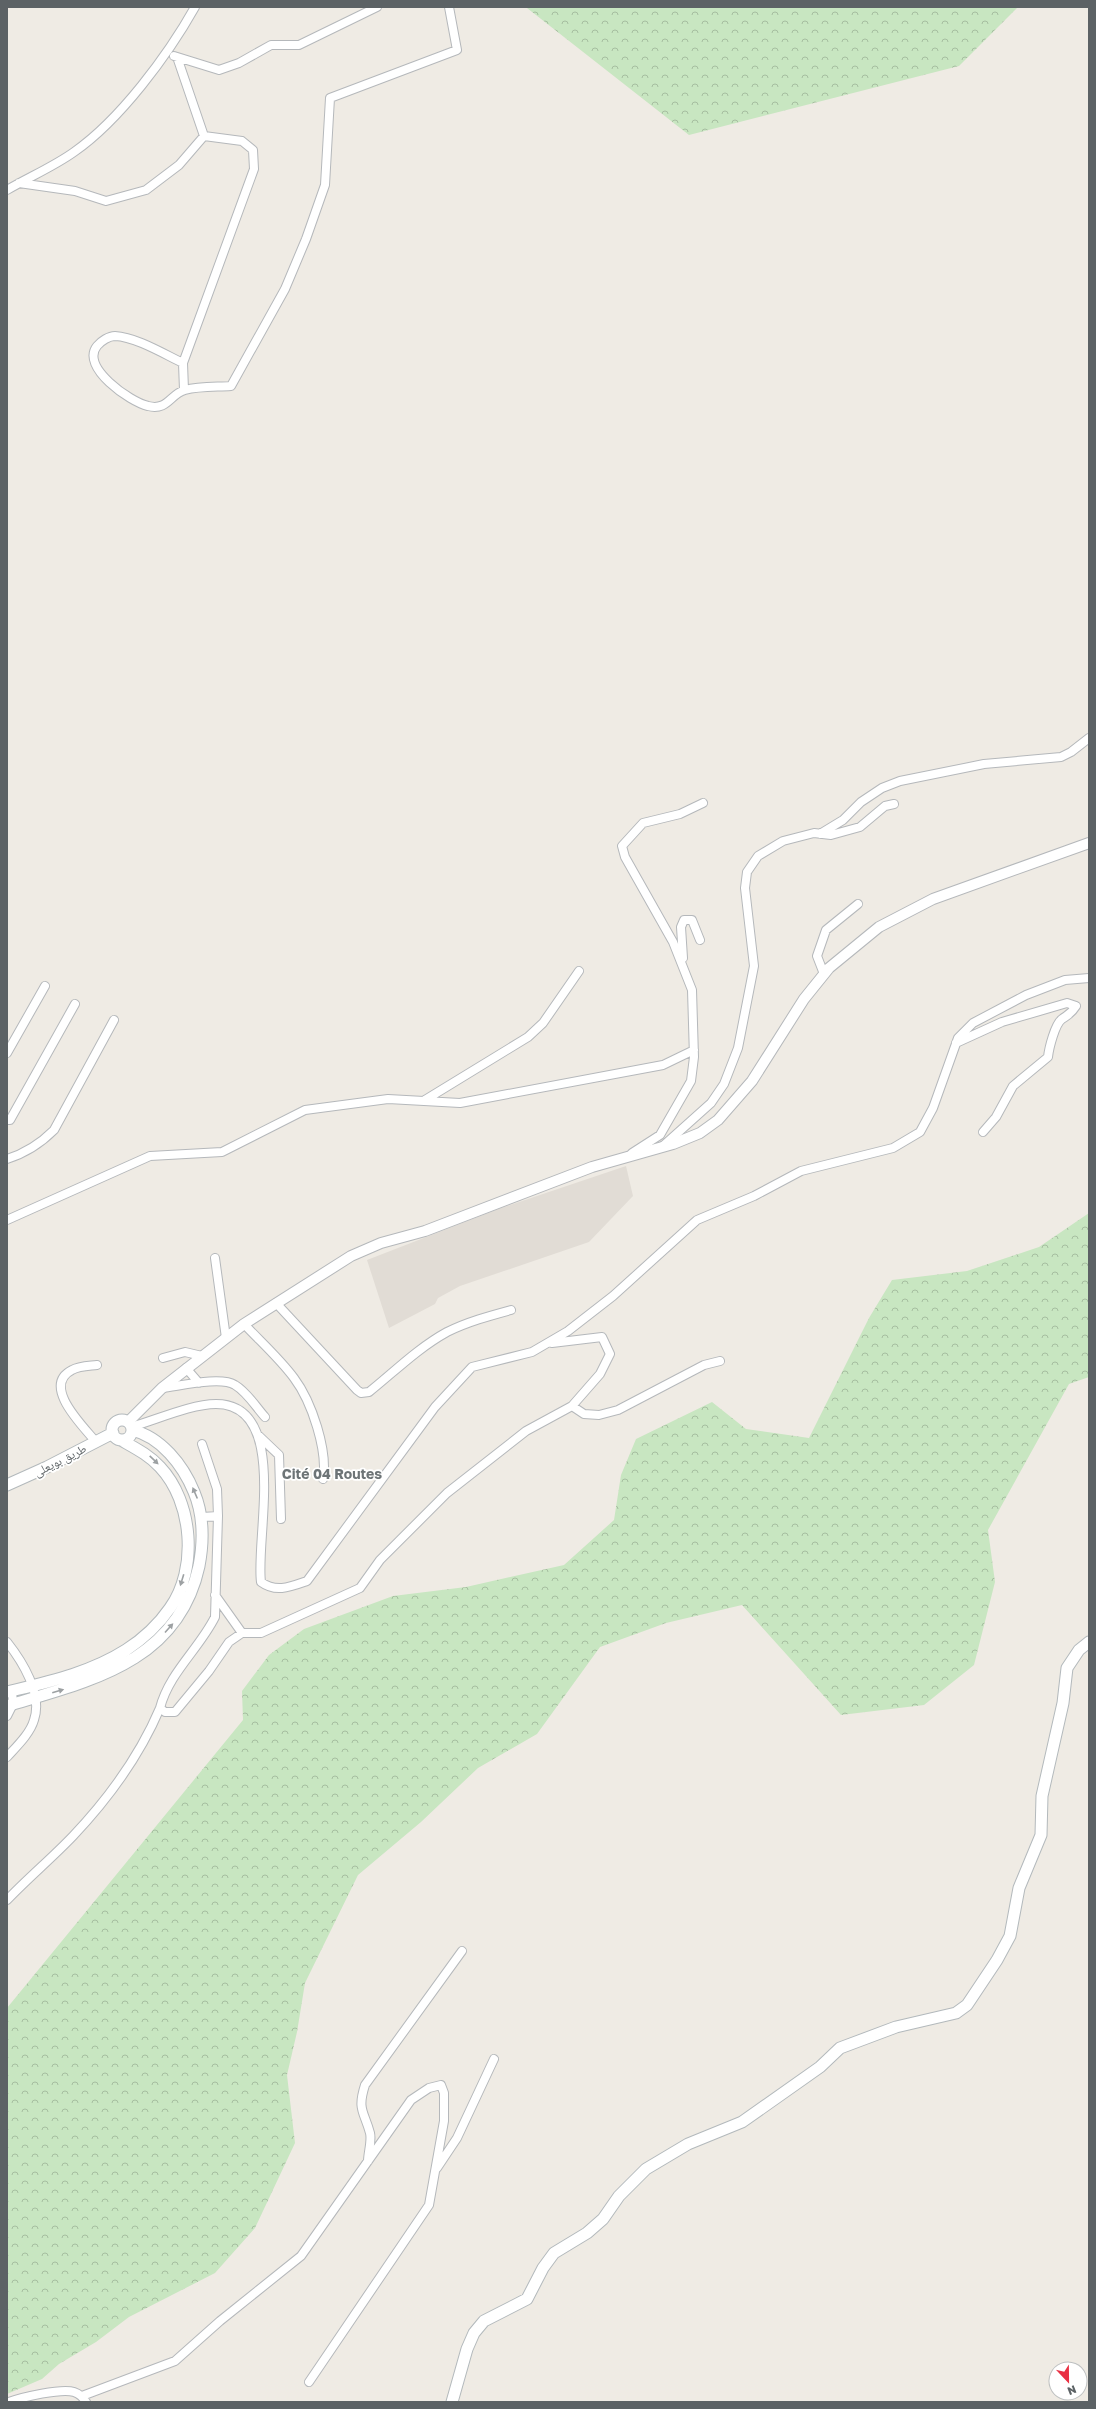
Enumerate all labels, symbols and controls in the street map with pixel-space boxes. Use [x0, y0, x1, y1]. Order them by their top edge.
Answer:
street label: طريق بويعلى [31, 1440, 89, 1480]
one-way arrow [149, 1456, 159, 1465]
district label: Cité 04 Routes [282, 1465, 382, 1482]
one-way arrow [191, 1486, 197, 1498]
one-way arrow [179, 1574, 185, 1586]
one-way arrow [165, 1622, 174, 1633]
one-way arrow [52, 1688, 64, 1694]
north arrow [1048, 2361, 1088, 2401]
text: N [1066, 2383, 1078, 2398]

